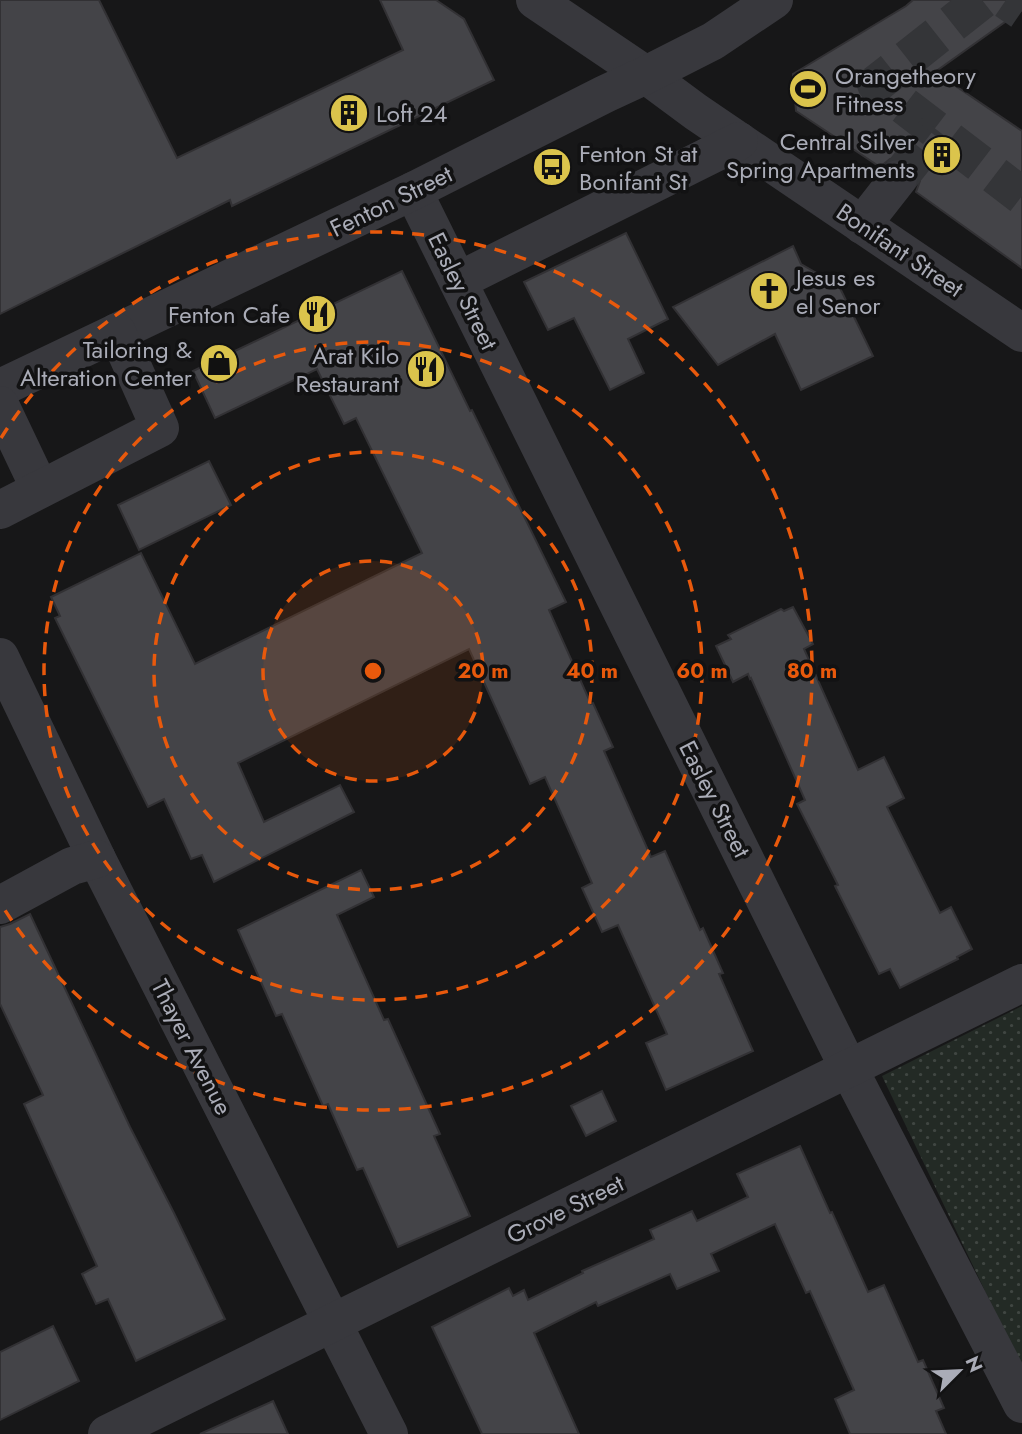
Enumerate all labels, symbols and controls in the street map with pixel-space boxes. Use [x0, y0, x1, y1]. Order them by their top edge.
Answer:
place label: Orangetheory Fitness [835, 58, 976, 121]
sports icon: Orangetheory Fitness [787, 68, 829, 110]
building icon: Loft 24 [328, 92, 370, 134]
place label: Loft 24 [376, 96, 447, 131]
place label: Central Silver Spring Apartments [726, 124, 916, 187]
building icon: Central Silver Spring Apartments [921, 134, 963, 176]
place label: Fenton St at Bonifant St [579, 136, 698, 199]
bus stop icon: Fenton St at Bonifant St [531, 146, 573, 188]
street label: Fenton Street [324, 156, 458, 246]
street label: Bonifant Street [829, 195, 971, 306]
street label: Easley Street [419, 226, 507, 356]
place label: Jesus es el Senor [793, 260, 881, 323]
church icon: Jesus es el Senor [748, 270, 790, 312]
restaurant icon: Fenton Cafe [296, 293, 338, 335]
place label: Fenton Cafe [168, 297, 290, 332]
place label: Tailoring & Alteration Center [20, 332, 193, 395]
place label: Arat Kilo Restaurant [295, 338, 399, 401]
shop icon: Tailoring & Alteration Center [198, 342, 240, 384]
restaurant icon: Arat Kilo Restaurant [405, 348, 447, 390]
text: 20 m [457, 656, 509, 686]
text: 40 m [566, 656, 618, 686]
text: 60 m [676, 656, 728, 686]
text: 80 m [787, 656, 837, 686]
centre of rings [361, 659, 385, 683]
street label: Easley Street [671, 734, 760, 864]
street label: Thayer Avenue [143, 973, 241, 1121]
street label: Grove Street [501, 1165, 630, 1252]
north arrow [924, 1336, 994, 1406]
text: N [959, 1352, 989, 1377]

